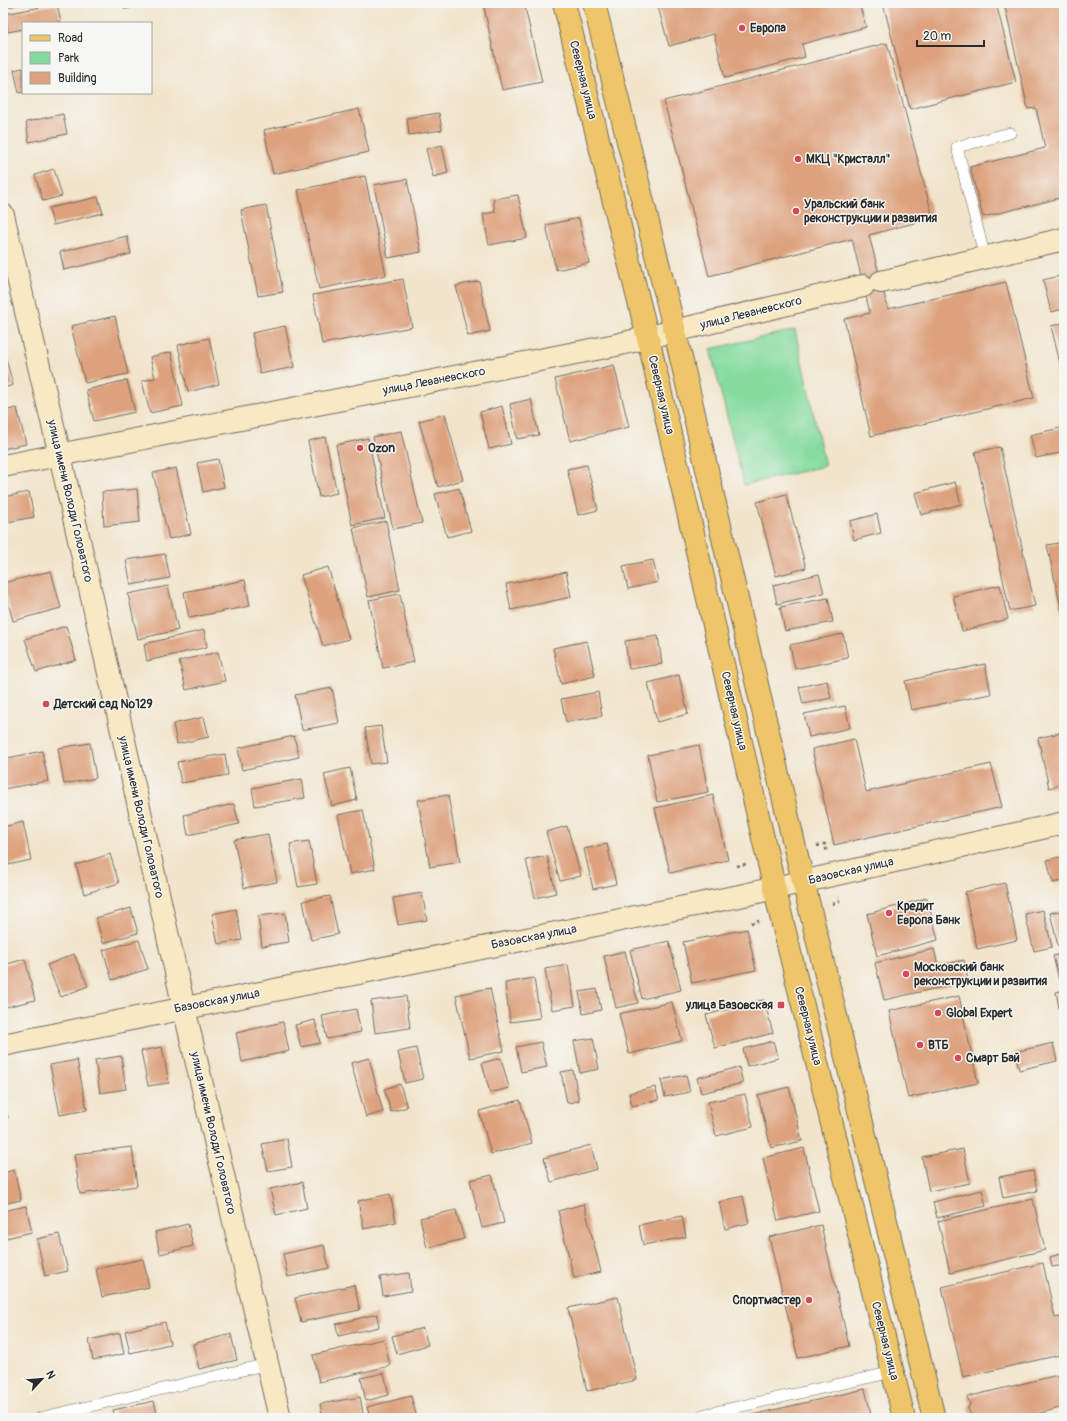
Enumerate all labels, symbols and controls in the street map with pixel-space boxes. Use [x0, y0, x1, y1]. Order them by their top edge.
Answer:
place label: Европа [750, 21, 786, 36]
legend [22, 22, 152, 94]
scale bar [917, 22, 984, 48]
marker: Европа [737, 23, 747, 33]
text: 20 m [923, 29, 952, 44]
text: Road [58, 31, 83, 46]
street label: Северная улица [566, 39, 600, 121]
text: Park [58, 51, 79, 66]
text: Building [58, 71, 97, 86]
place label: МКЦ "Кристалл" [806, 152, 891, 167]
marker: МКЦ "Кристалл" [793, 154, 803, 164]
place label: Уральский банк реконструкции и развития [804, 197, 937, 226]
marker: Уральский банк реконструкции и развития [791, 206, 801, 216]
street label: улица Леваневского [698, 293, 804, 333]
street label: Северная улица [645, 354, 677, 436]
street label: улица Леваневского [380, 364, 487, 398]
street label: улица имени Володи Головатого [44, 417, 96, 584]
place label: Ozon [368, 441, 395, 456]
marker: Ozon [355, 443, 365, 453]
street label: Северная улица [718, 670, 750, 752]
place label: Детский сад №129 [53, 697, 153, 712]
marker: Детский сад №129 [41, 699, 51, 709]
street label: улица имени Володи Головатого [115, 733, 167, 900]
street label: Базовская улица [807, 854, 895, 888]
place label: Кредит Европа Банк [897, 899, 961, 928]
marker: Кредит Европа Банк [884, 908, 894, 918]
street label: Базовская улица [490, 921, 578, 953]
place label: Московский банк реконструкции и развития [914, 960, 1047, 989]
marker: Московский банк реконструкции и развития [901, 969, 911, 979]
street label: Базовская улица [173, 985, 261, 1017]
street label: Северная улица [791, 985, 825, 1067]
place label: улица Базовская [685, 998, 773, 1013]
marker: улица Базовская [776, 1000, 786, 1010]
place label: Global Expert [946, 1006, 1014, 1021]
marker: Global Expert [933, 1008, 943, 1018]
place label: ВТБ [928, 1038, 949, 1053]
marker: ВТБ [915, 1040, 925, 1050]
street label: улица имени Володи Головатого [187, 1049, 239, 1216]
place label: Смарт Бай [966, 1051, 1020, 1066]
marker: Смарт Бай [953, 1053, 963, 1063]
place label: Спортмастер [732, 1293, 801, 1308]
marker: Спортмастер [804, 1295, 814, 1305]
street label: Северная улица [868, 1300, 902, 1382]
north arrow [22, 1359, 62, 1399]
text: N [43, 1369, 58, 1382]

